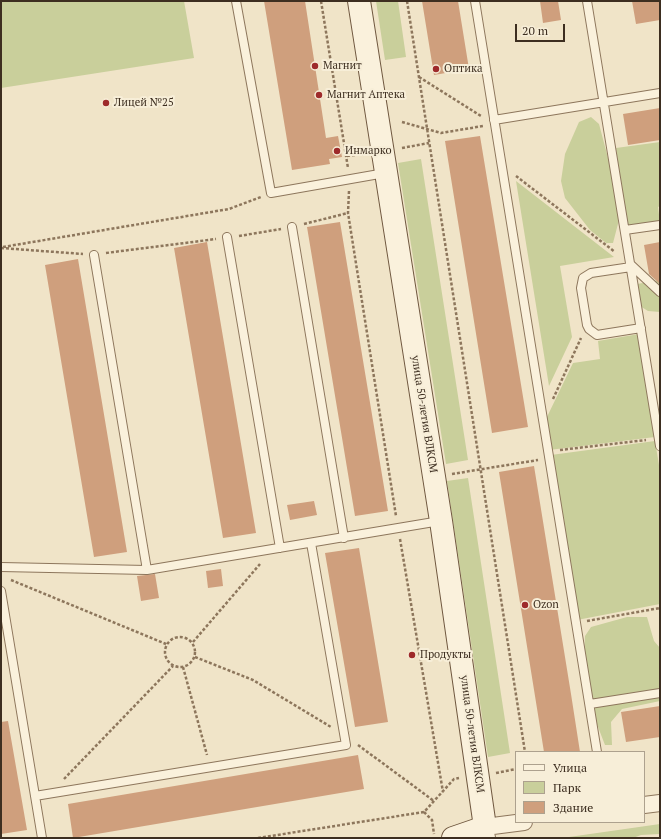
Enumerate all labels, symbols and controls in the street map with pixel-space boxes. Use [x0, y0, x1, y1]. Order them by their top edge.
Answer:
scale bar [517, 16, 567, 42]
text: 20 m [522, 23, 548, 38]
place label: Магнит [323, 59, 362, 73]
marker: Магнит [310, 61, 320, 71]
place label: Оптика [444, 62, 483, 76]
marker: Оптика [431, 64, 441, 74]
place label: Магнит Аптека [327, 88, 405, 102]
marker: Магнит Аптека [314, 90, 324, 100]
place label: Лицей №25 [114, 96, 174, 110]
marker: Лицей №25 [101, 98, 111, 108]
place label: Инмарко [345, 144, 392, 158]
marker: Инмарко [332, 146, 342, 156]
street label: улица 50-летия ВЛКСМ [408, 354, 440, 474]
place label: Ozon [533, 598, 559, 612]
marker: Ozon [520, 600, 530, 610]
place label: Продукты [420, 648, 471, 662]
marker: Продукты [407, 650, 417, 660]
street label: улица 50-летия ВЛКСМ [457, 674, 487, 794]
legend [515, 751, 645, 823]
text: Улица [553, 760, 587, 775]
text: Парк [553, 780, 581, 795]
text: Здание [553, 800, 593, 815]

